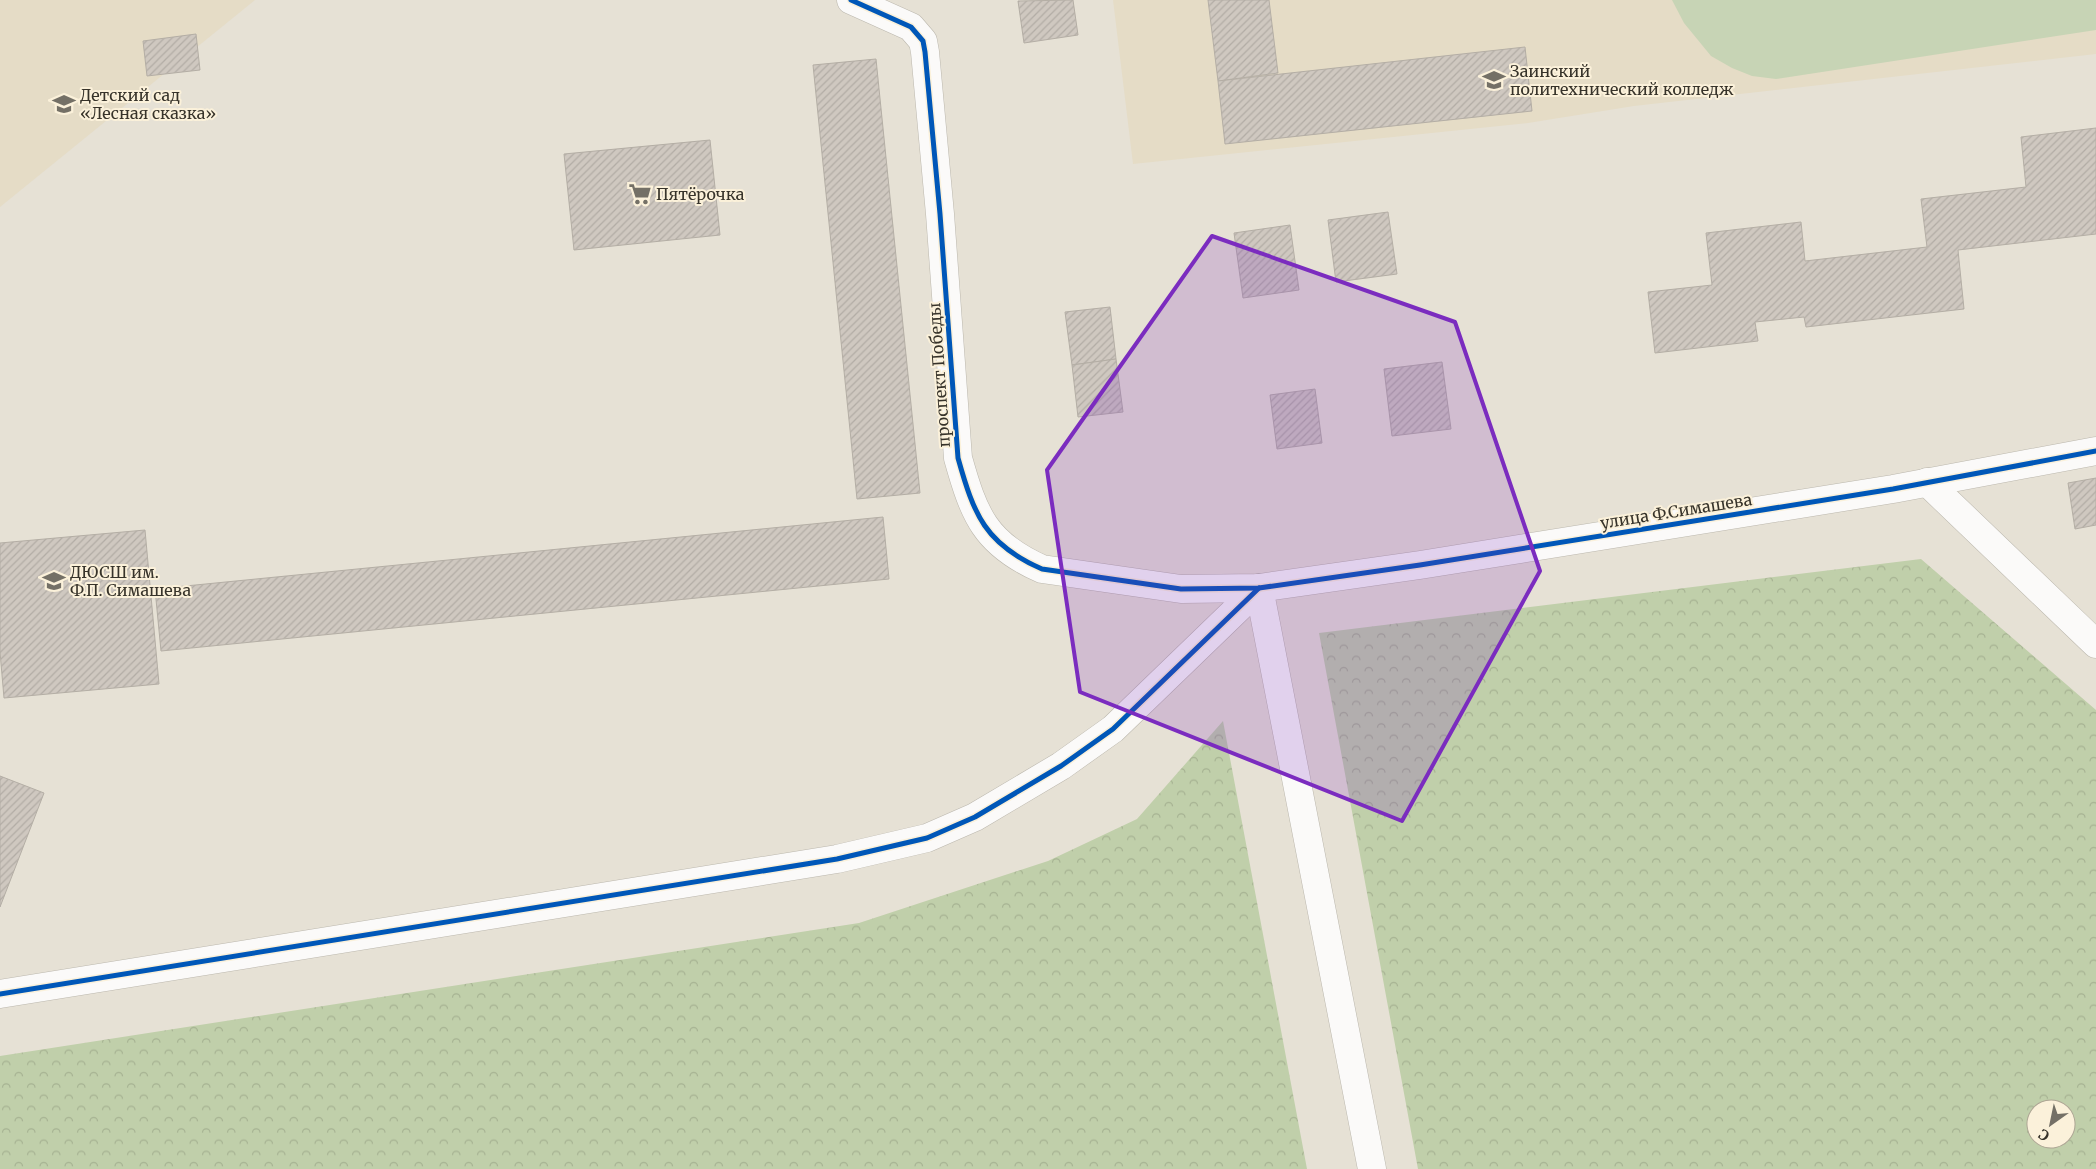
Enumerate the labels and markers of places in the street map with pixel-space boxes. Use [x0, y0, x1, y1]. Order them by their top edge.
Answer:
place label: Заинский политехнический колледж [1510, 61, 1734, 99]
school or university icon: Заинский политехнический колледж [1481, 67, 1507, 93]
place label: Детский сад «Лесная сказка» [80, 85, 216, 123]
school or university icon: Детский сад «Лесная сказка» [51, 91, 77, 117]
supermarket icon: Пятёрочка [627, 181, 653, 207]
place label: Пятёрочка [656, 184, 745, 204]
place label: ДЮСШ им. Ф.П. Симашева [70, 562, 191, 600]
school or university icon: ДЮСШ им. Ф.П. Симашева [41, 568, 67, 594]

